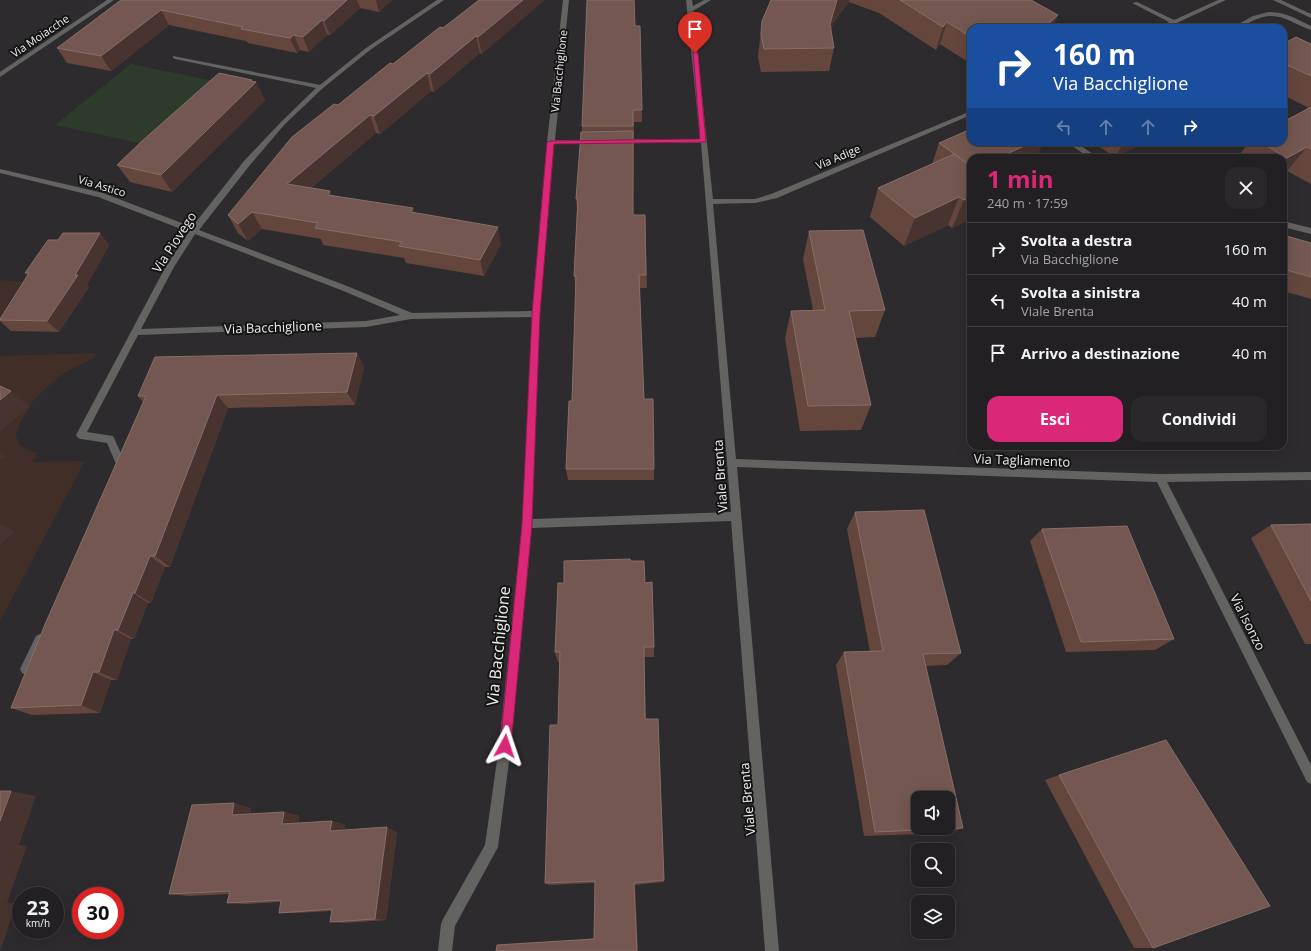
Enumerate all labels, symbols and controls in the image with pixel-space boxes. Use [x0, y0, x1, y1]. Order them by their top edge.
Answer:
street label: Via Moiacche [8, 11, 72, 61]
pin [678, 12, 712, 53]
icon: arrive [684, 18, 706, 40]
street label: Via Bacchiglione [547, 29, 570, 113]
text: 160 m [1053, 35, 1136, 73]
icon: right [987, 40, 1039, 92]
text: Via Bacchiglione [1053, 71, 1188, 95]
icon: left [1053, 116, 1075, 138]
icon: ahead [1095, 116, 1117, 138]
icon: ahead [1137, 116, 1159, 138]
icon: right [1179, 116, 1201, 138]
street label: Via Adige [813, 140, 862, 173]
text: 1 min [987, 162, 1054, 195]
button: close [1225, 167, 1267, 209]
street label: Via Astico [76, 171, 128, 200]
text: 240 m · 17:59 [987, 194, 1068, 212]
street label: Via Piovego [148, 208, 200, 276]
text: Svolta a destra [1021, 230, 1132, 250]
icon: right [987, 238, 1009, 260]
text: 160 m [1223, 239, 1267, 259]
text: Via Bacchiglione [1021, 250, 1119, 268]
text: Svolta a sinistra [1021, 282, 1140, 302]
icon: left [987, 290, 1009, 312]
text: 40 m [1232, 291, 1267, 311]
text: Viale Brenta [1021, 302, 1094, 320]
street label: Via Bacchiglione [224, 316, 322, 338]
icon: arrive [987, 342, 1009, 364]
text: Arrivo a destinazione [1021, 343, 1180, 363]
text: 40 m [1232, 343, 1267, 363]
button: Esci [987, 396, 1123, 442]
button: Condividi [1131, 396, 1267, 442]
street label: Viale Brenta [708, 439, 732, 513]
street label: Via Tagliamento [973, 449, 1071, 471]
street label: Via Bacchiglione [481, 585, 515, 707]
street label: Via Isonzo [1226, 591, 1270, 653]
position arrow [484, 725, 526, 767]
street label: Viale Brenta [735, 762, 759, 836]
map controls [911, 791, 955, 939]
button: sound [911, 791, 955, 835]
button: search [911, 843, 955, 887]
speed limit sign: 30 [72, 887, 124, 939]
text: 23 [27, 894, 49, 921]
button: layers [911, 895, 955, 939]
text: km/h [26, 916, 50, 930]

